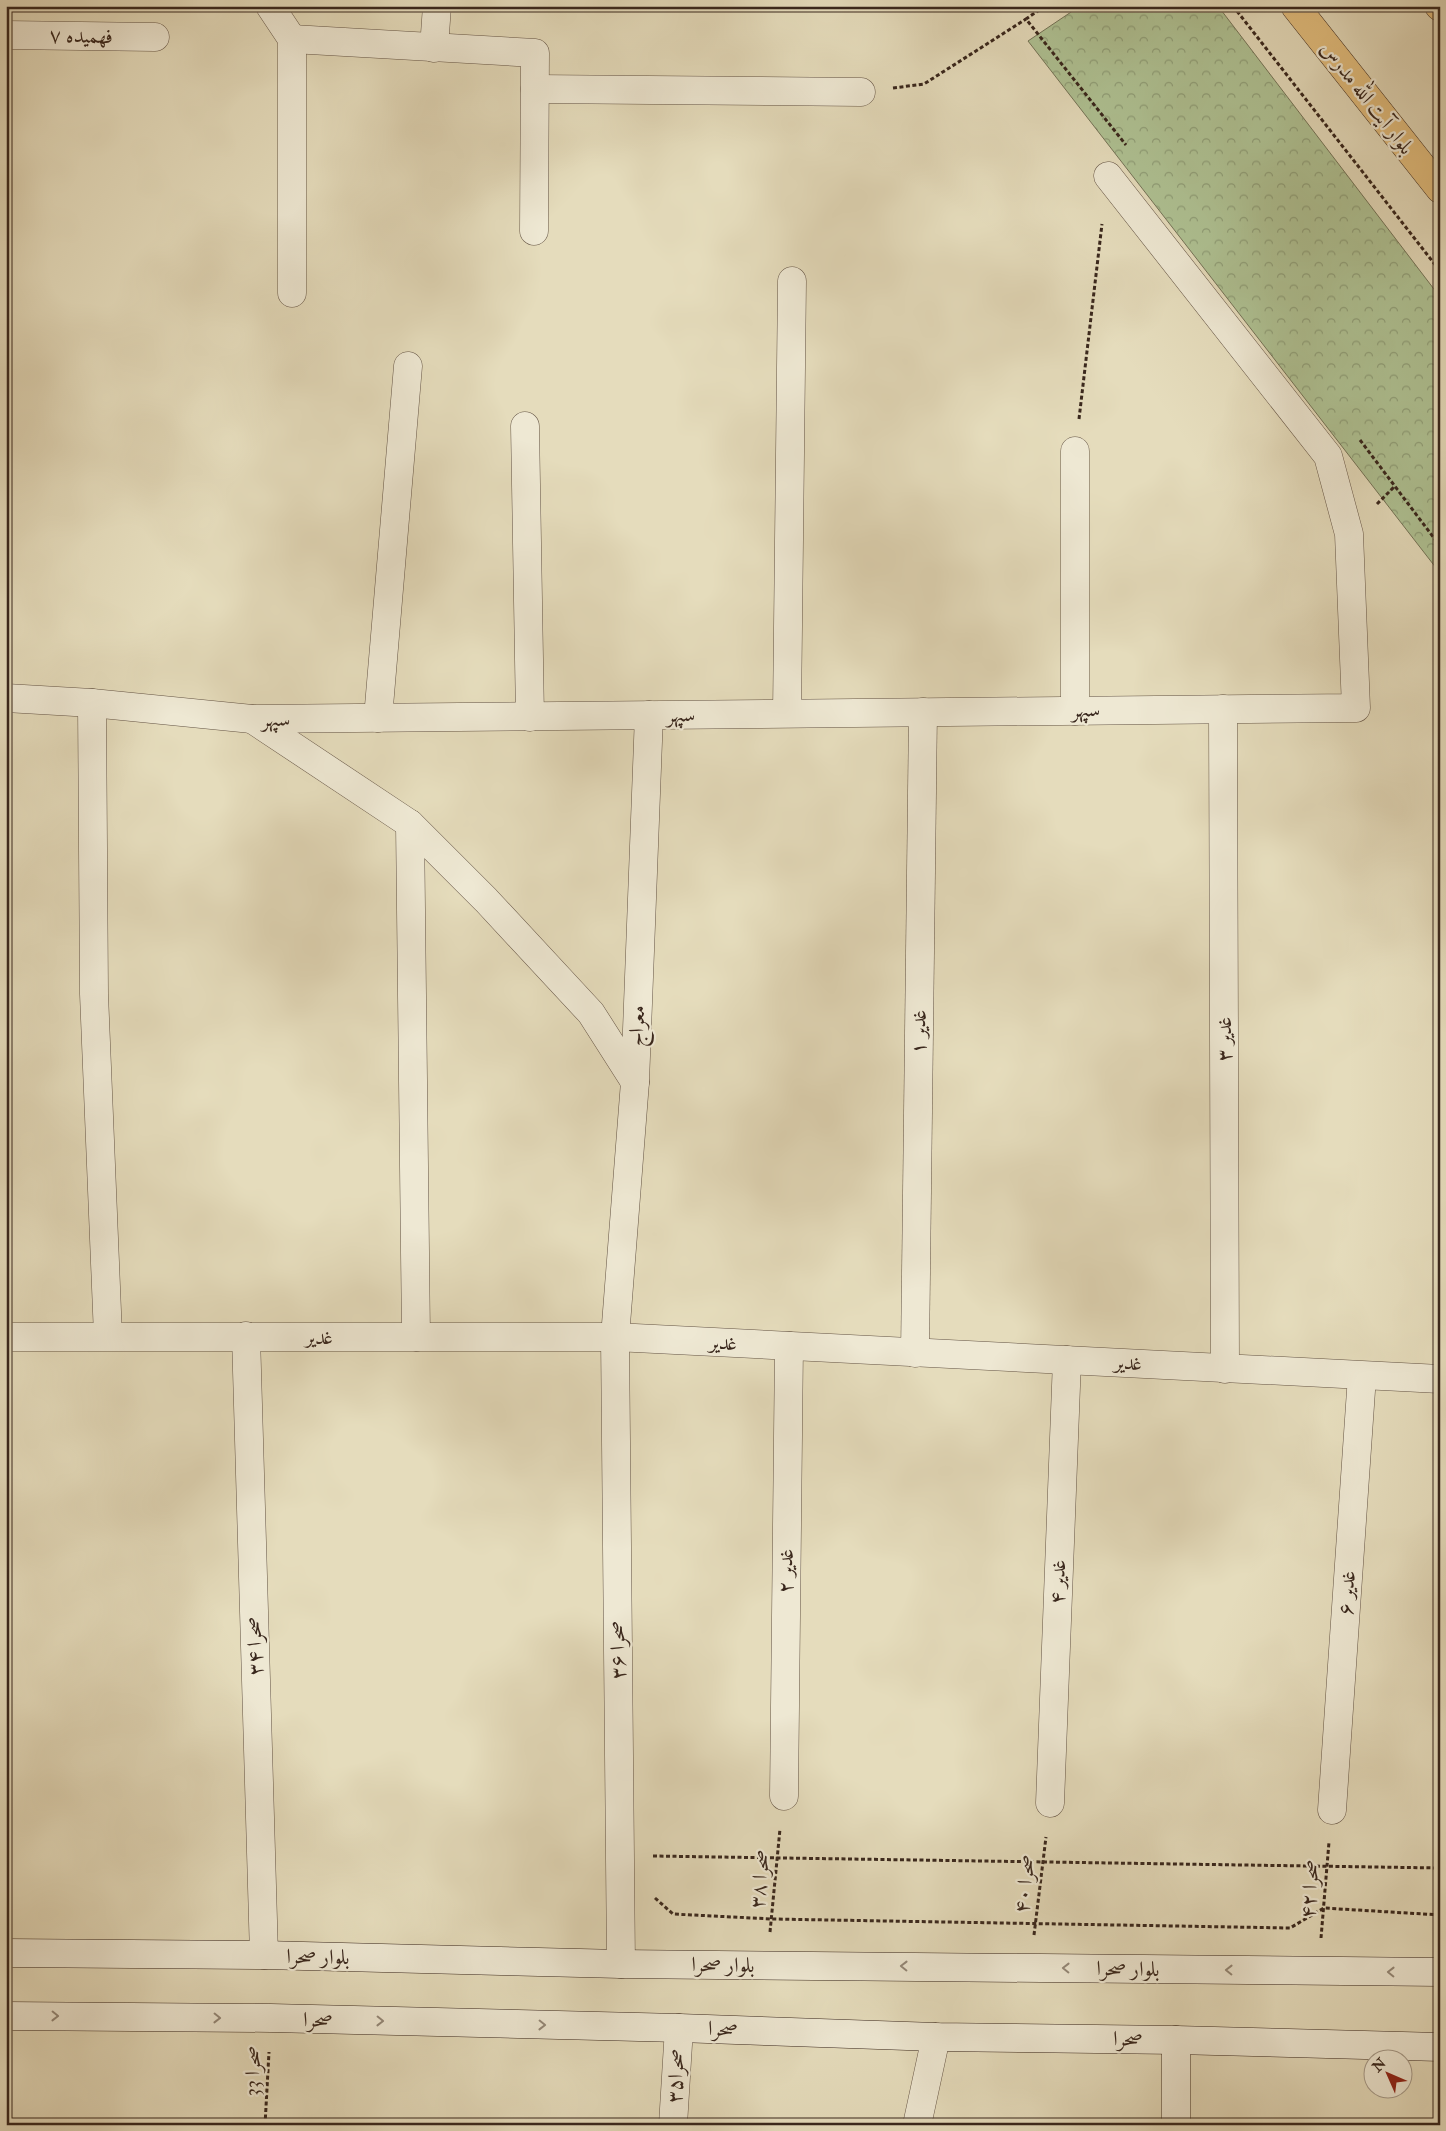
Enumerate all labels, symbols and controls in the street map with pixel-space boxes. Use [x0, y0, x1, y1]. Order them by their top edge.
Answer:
street label: فهمیده ۷ [49, 22, 113, 50]
street label: بلوار آیت الله مدرس [1314, 33, 1423, 160]
street label: سپهر [1069, 696, 1101, 724]
street label: سپهر [664, 701, 696, 729]
street label: سپهر [260, 706, 290, 733]
street label: معراج [623, 1005, 656, 1047]
street label: غدیر ۱ [905, 1009, 933, 1055]
street label: غدیر ۳ [1211, 1017, 1238, 1061]
street label: غدیر [303, 1324, 333, 1351]
street label: غدیر [706, 1329, 738, 1357]
street label: غدیر [1111, 1349, 1143, 1377]
street label: غدیر ۲ [772, 1548, 800, 1594]
street label: غدیر ۴ [1044, 1559, 1072, 1605]
street label: غدیر ۶ [1332, 1570, 1362, 1616]
street label: صحرا ۳۴ [240, 1616, 270, 1676]
street label: صحرا ۳۶ [604, 1620, 632, 1680]
street label: صحرا ۳۸ [743, 1848, 777, 1910]
street label: صحرا ۴۰ [1008, 1853, 1042, 1915]
street label: صحرا ۴۲ [1294, 1858, 1326, 1920]
street label: بلوار صحرا [286, 1943, 350, 1971]
street label: بلوار صحرا [691, 1951, 755, 1979]
street label: بلوار صحرا [1096, 1955, 1160, 1983]
one-way arrow [899, 1961, 907, 1972]
one-way arrow [1062, 1963, 1070, 1973]
one-way arrow [1224, 1965, 1232, 1975]
one-way arrow [1387, 1967, 1394, 1977]
street label: صحرا [303, 2006, 333, 2034]
one-way arrow [52, 2011, 59, 2021]
one-way arrow [214, 2013, 222, 2023]
street label: صحرا [708, 2015, 738, 2043]
one-way arrow [376, 2016, 384, 2026]
one-way arrow [539, 2019, 547, 2030]
street label: صحرا [1113, 2025, 1143, 2053]
street label: صحرا 33 [238, 2045, 268, 2097]
street label: صحرا۳۵ [661, 2048, 691, 2104]
north arrow [1364, 2048, 1414, 2098]
text: N [1368, 2054, 1390, 2076]

